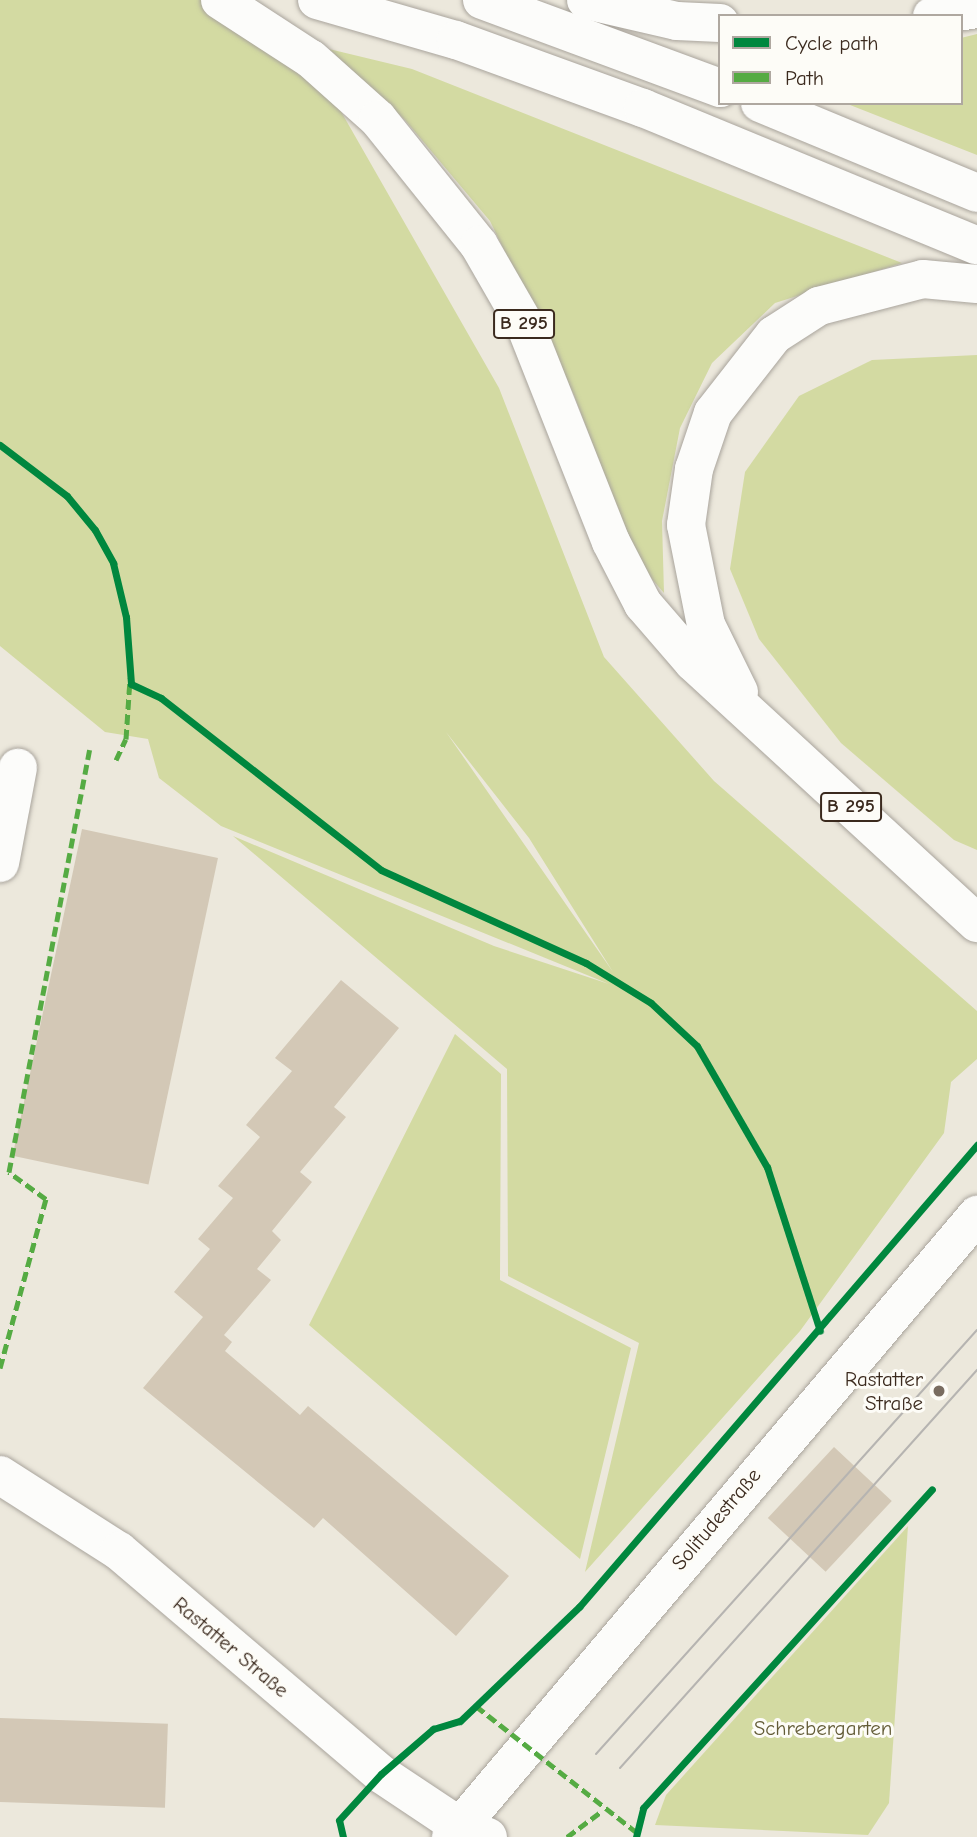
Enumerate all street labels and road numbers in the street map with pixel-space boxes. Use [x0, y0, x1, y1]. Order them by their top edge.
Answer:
road number: B 295 [492, 308, 556, 340]
road number: B 295 [820, 792, 882, 822]
street label: Solitudestraße [666, 1463, 766, 1575]
street label: Rastatter Straße [168, 1591, 294, 1703]

